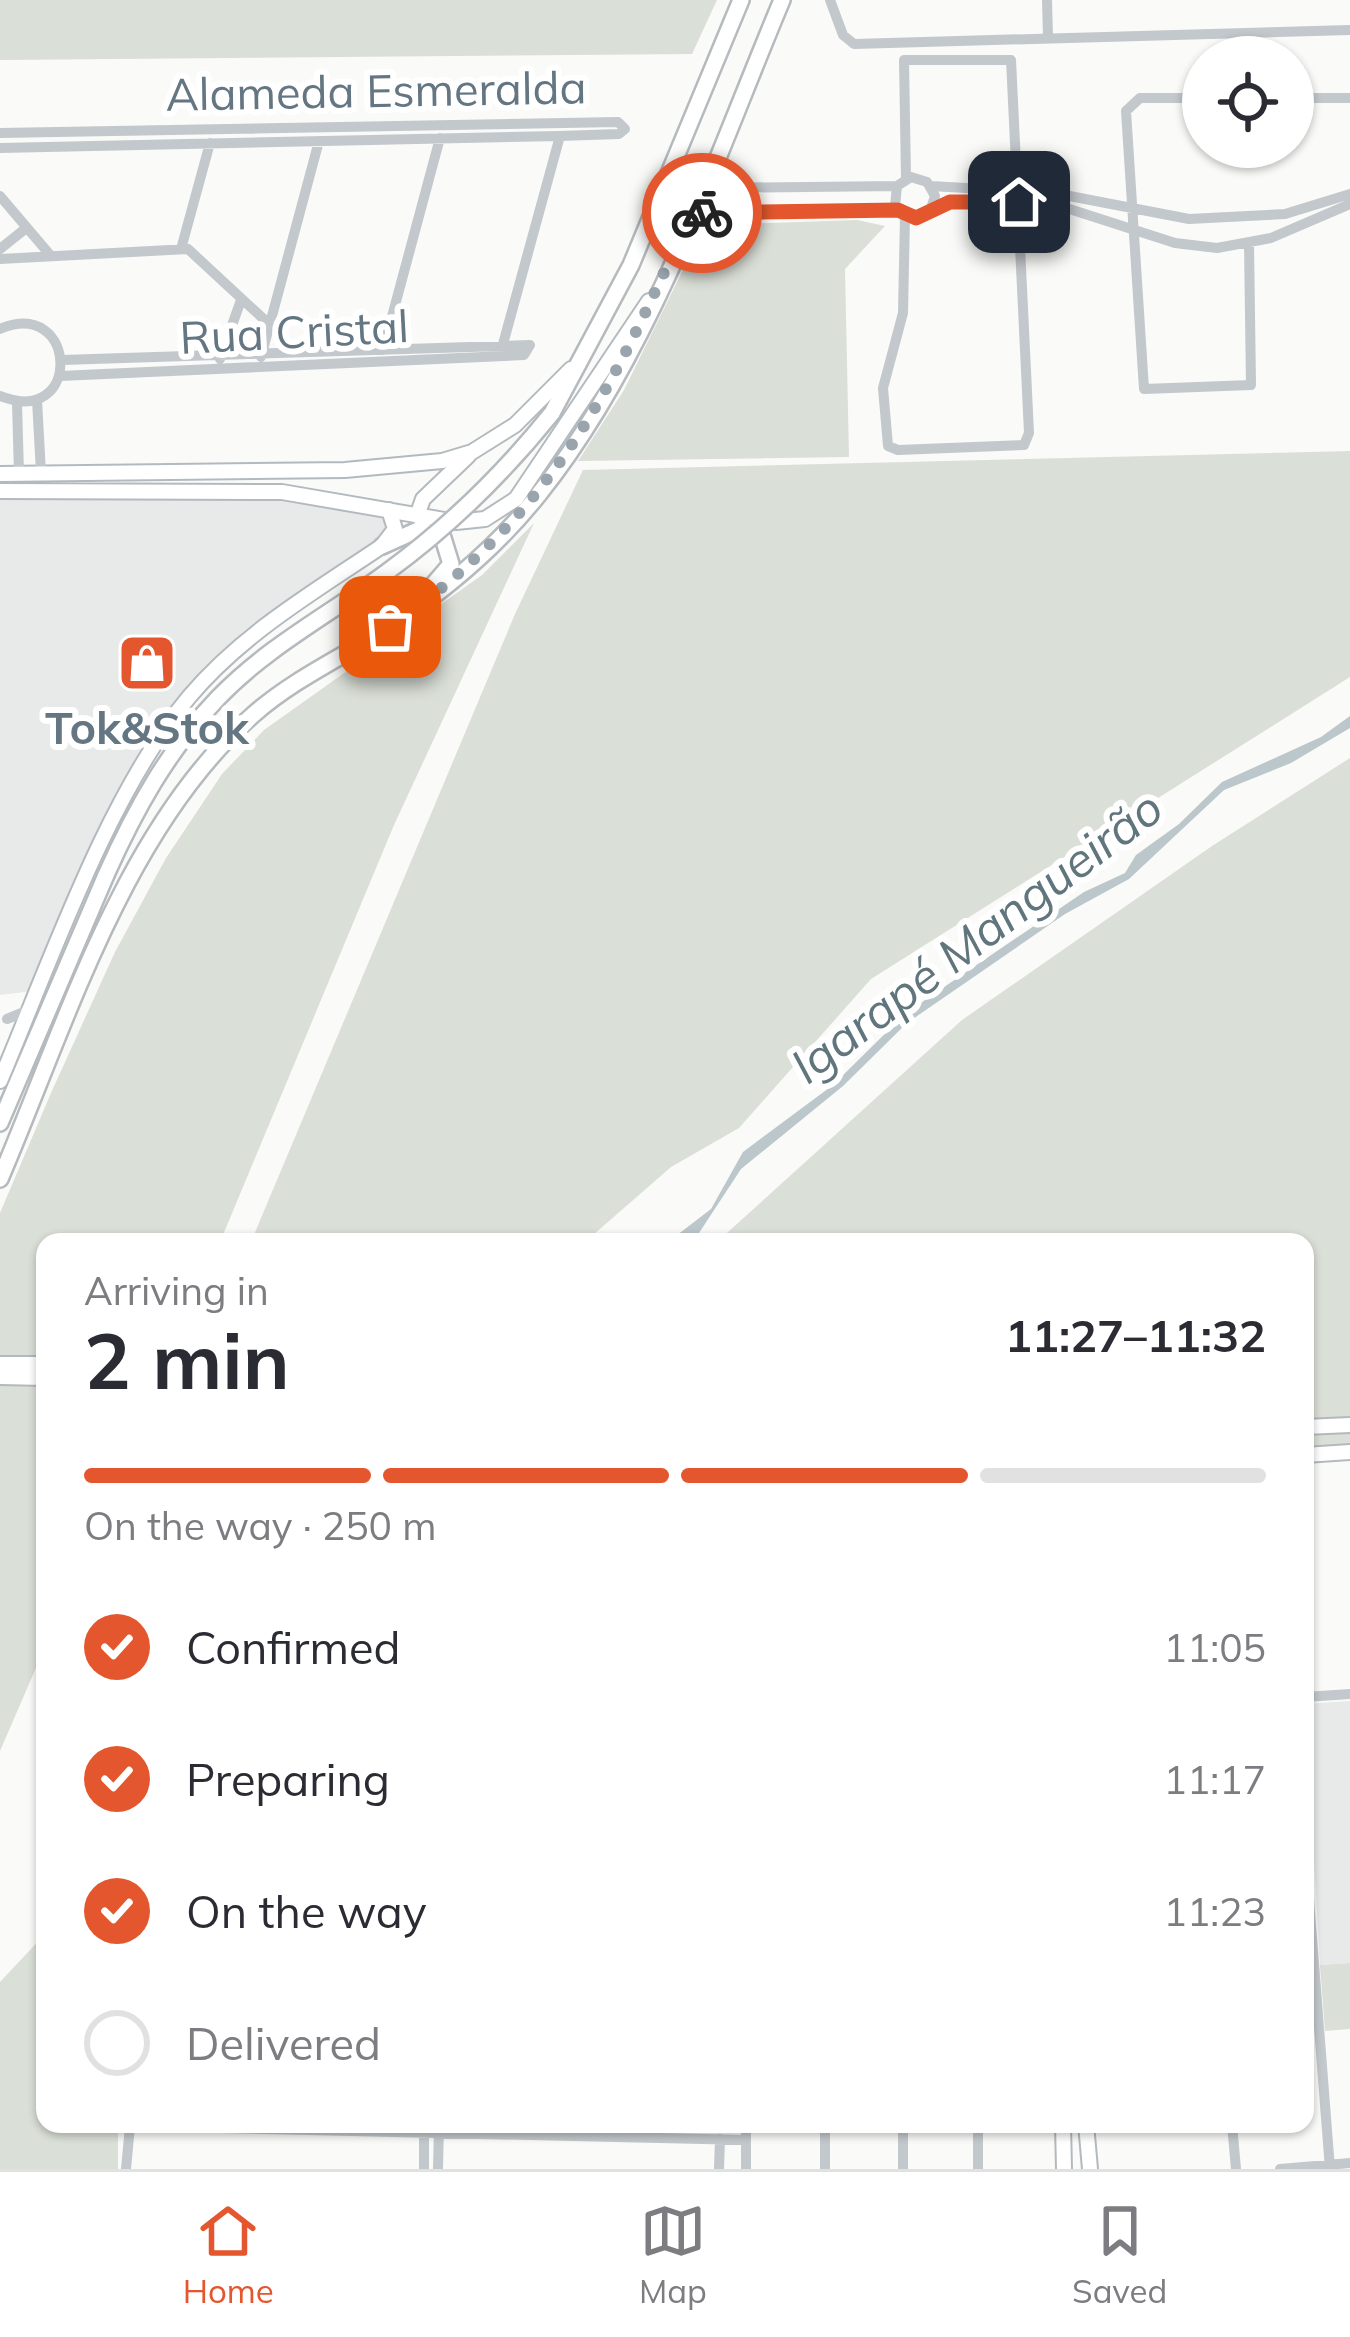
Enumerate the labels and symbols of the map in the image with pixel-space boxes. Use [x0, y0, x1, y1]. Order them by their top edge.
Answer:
street label: Alameda Esmeralda [165, 58, 587, 122]
pin [968, 151, 1070, 253]
courier [642, 153, 762, 273]
street label: Rua Cristal [178, 297, 410, 365]
pin [339, 576, 441, 678]
shop icon: Tok&Stok [116, 632, 178, 694]
place label: Tok&Stok [45, 699, 250, 755]
water label: Igarapé Mangueirão [778, 777, 1174, 1095]

